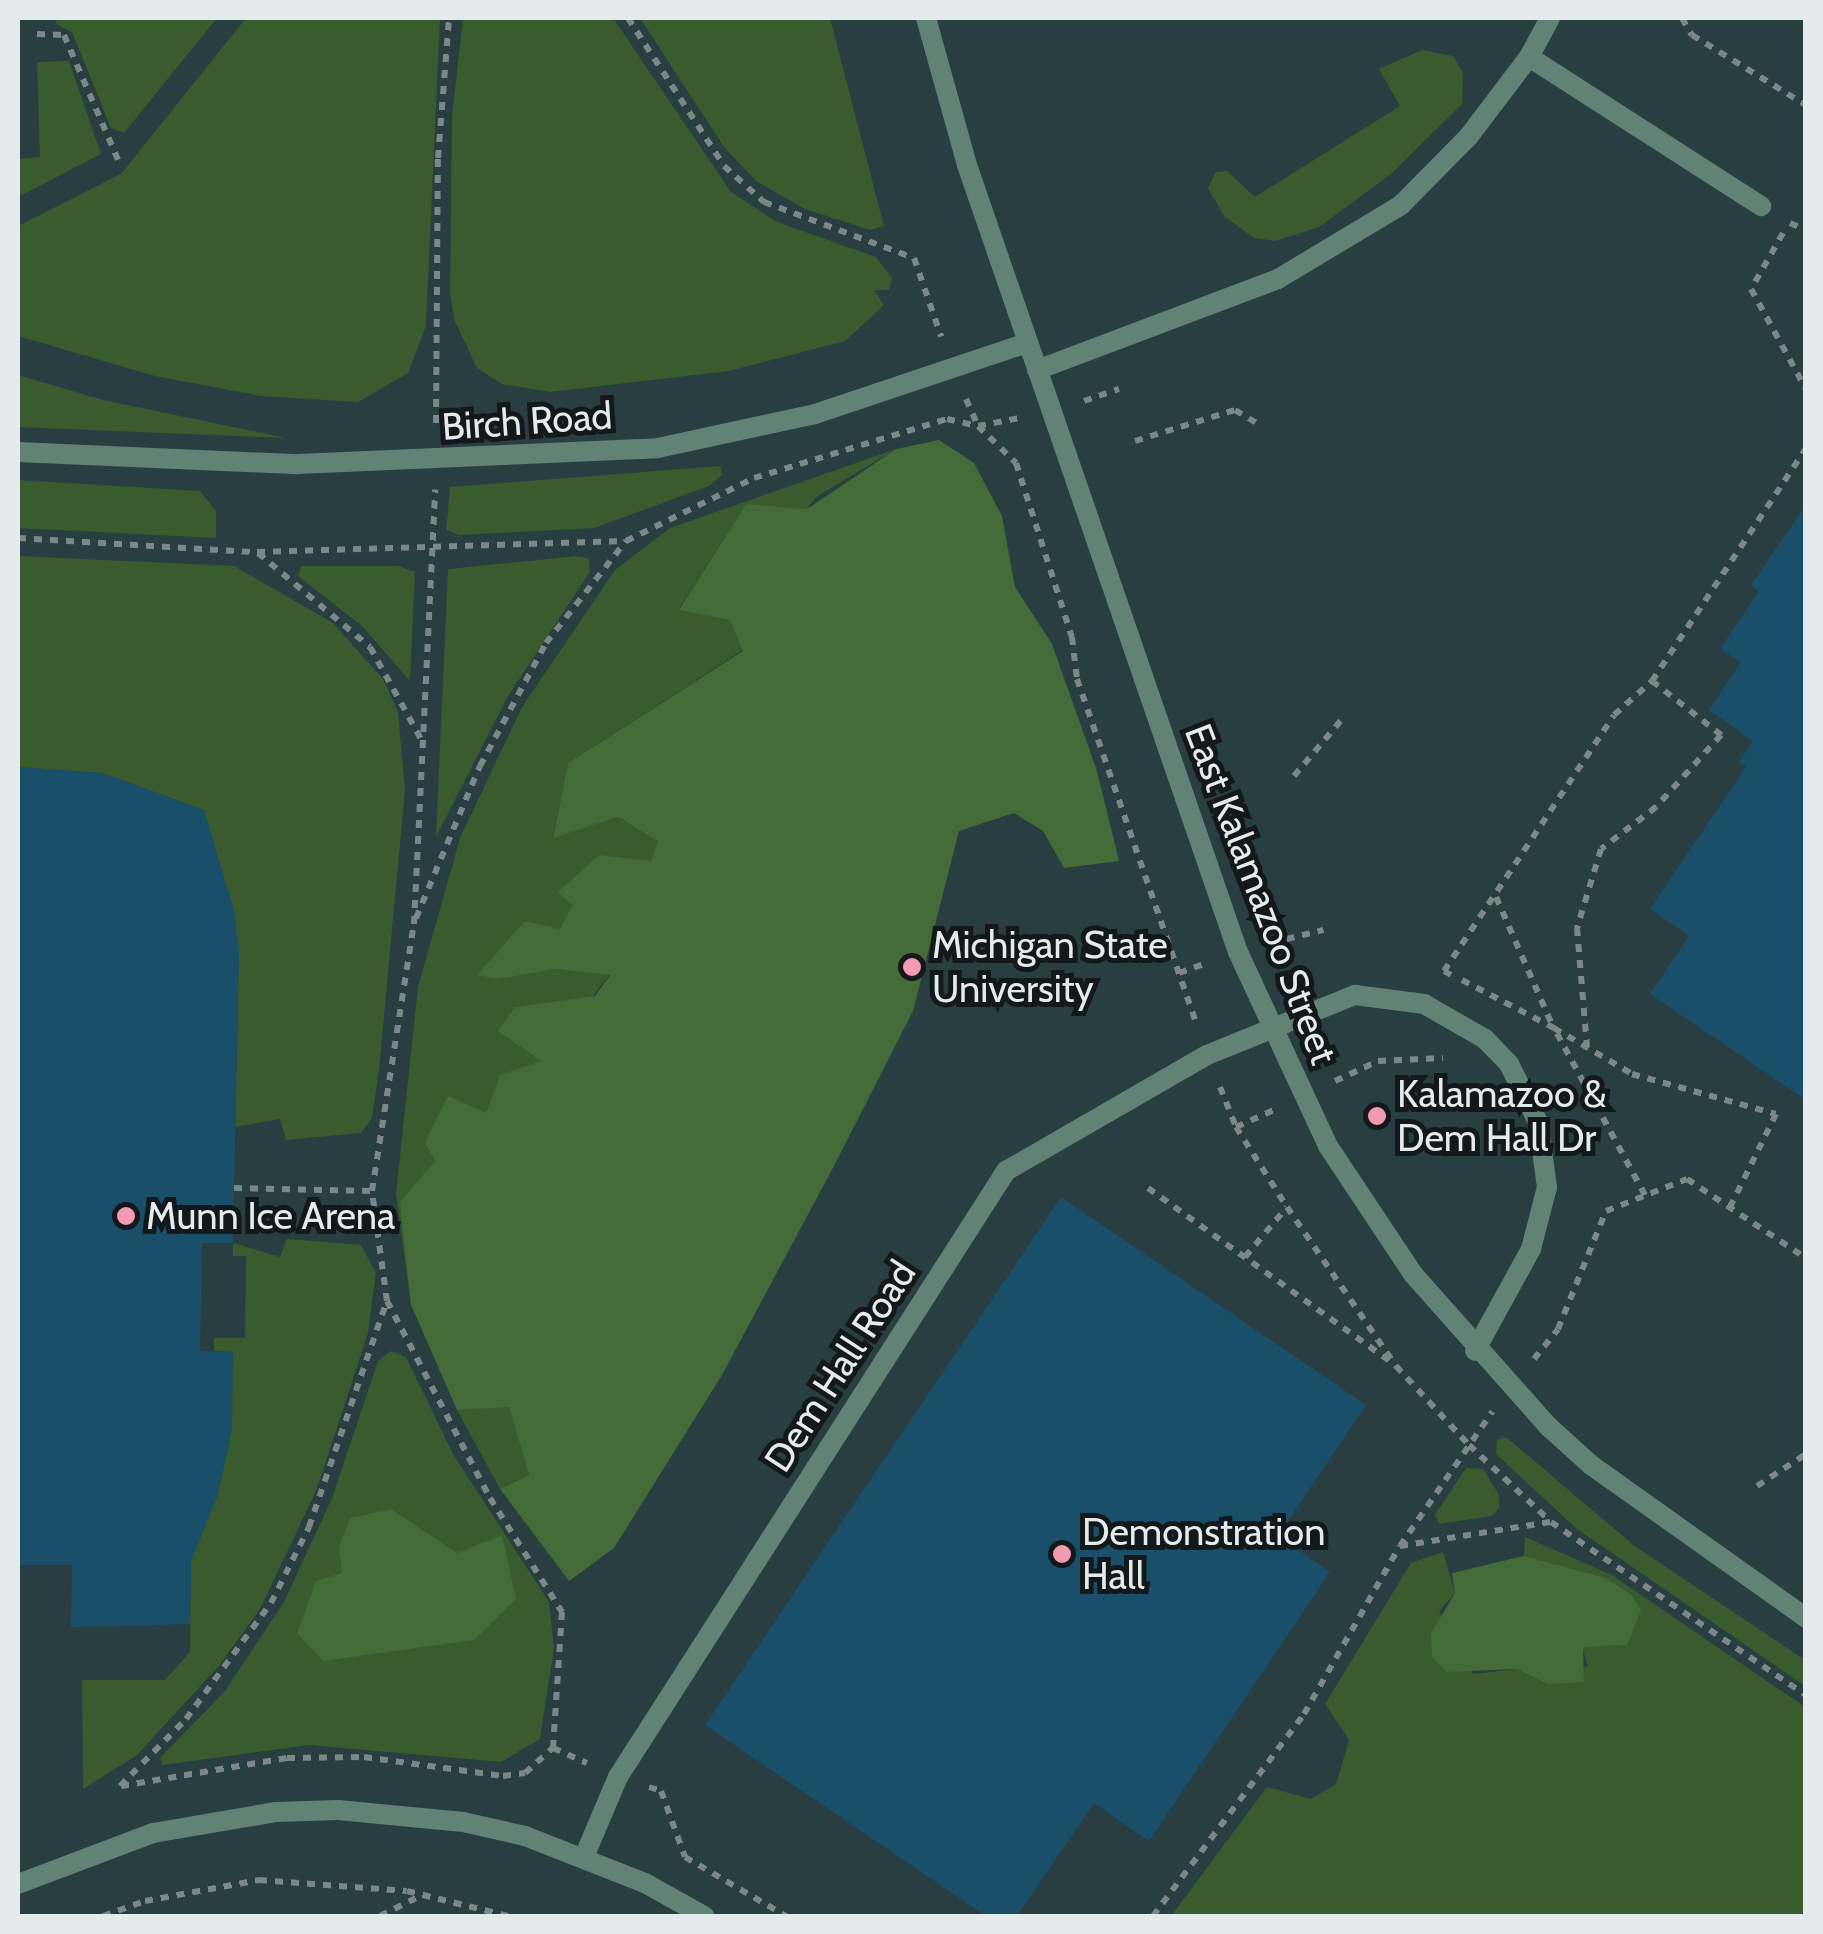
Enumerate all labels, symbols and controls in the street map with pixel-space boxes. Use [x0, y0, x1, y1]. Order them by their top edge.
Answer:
street label: Birch Road [440, 392, 614, 450]
street label: East Kalamazoo Street [1175, 718, 1347, 1070]
place label: Michigan State University [932, 922, 1168, 1012]
marker: Michigan State University [901, 956, 923, 978]
place label: Kalamazoo & Dem Hall Dr [1397, 1071, 1607, 1160]
marker: Kalamazoo & Dem Hall Dr [1366, 1105, 1388, 1127]
place label: Munn Ice Arena [146, 1193, 395, 1239]
marker: Munn Ice Arena [115, 1205, 137, 1227]
street label: Dem Hall Road [755, 1252, 925, 1480]
place label: Demonstration Hall [1082, 1509, 1325, 1598]
marker: Demonstration Hall [1051, 1543, 1073, 1565]

